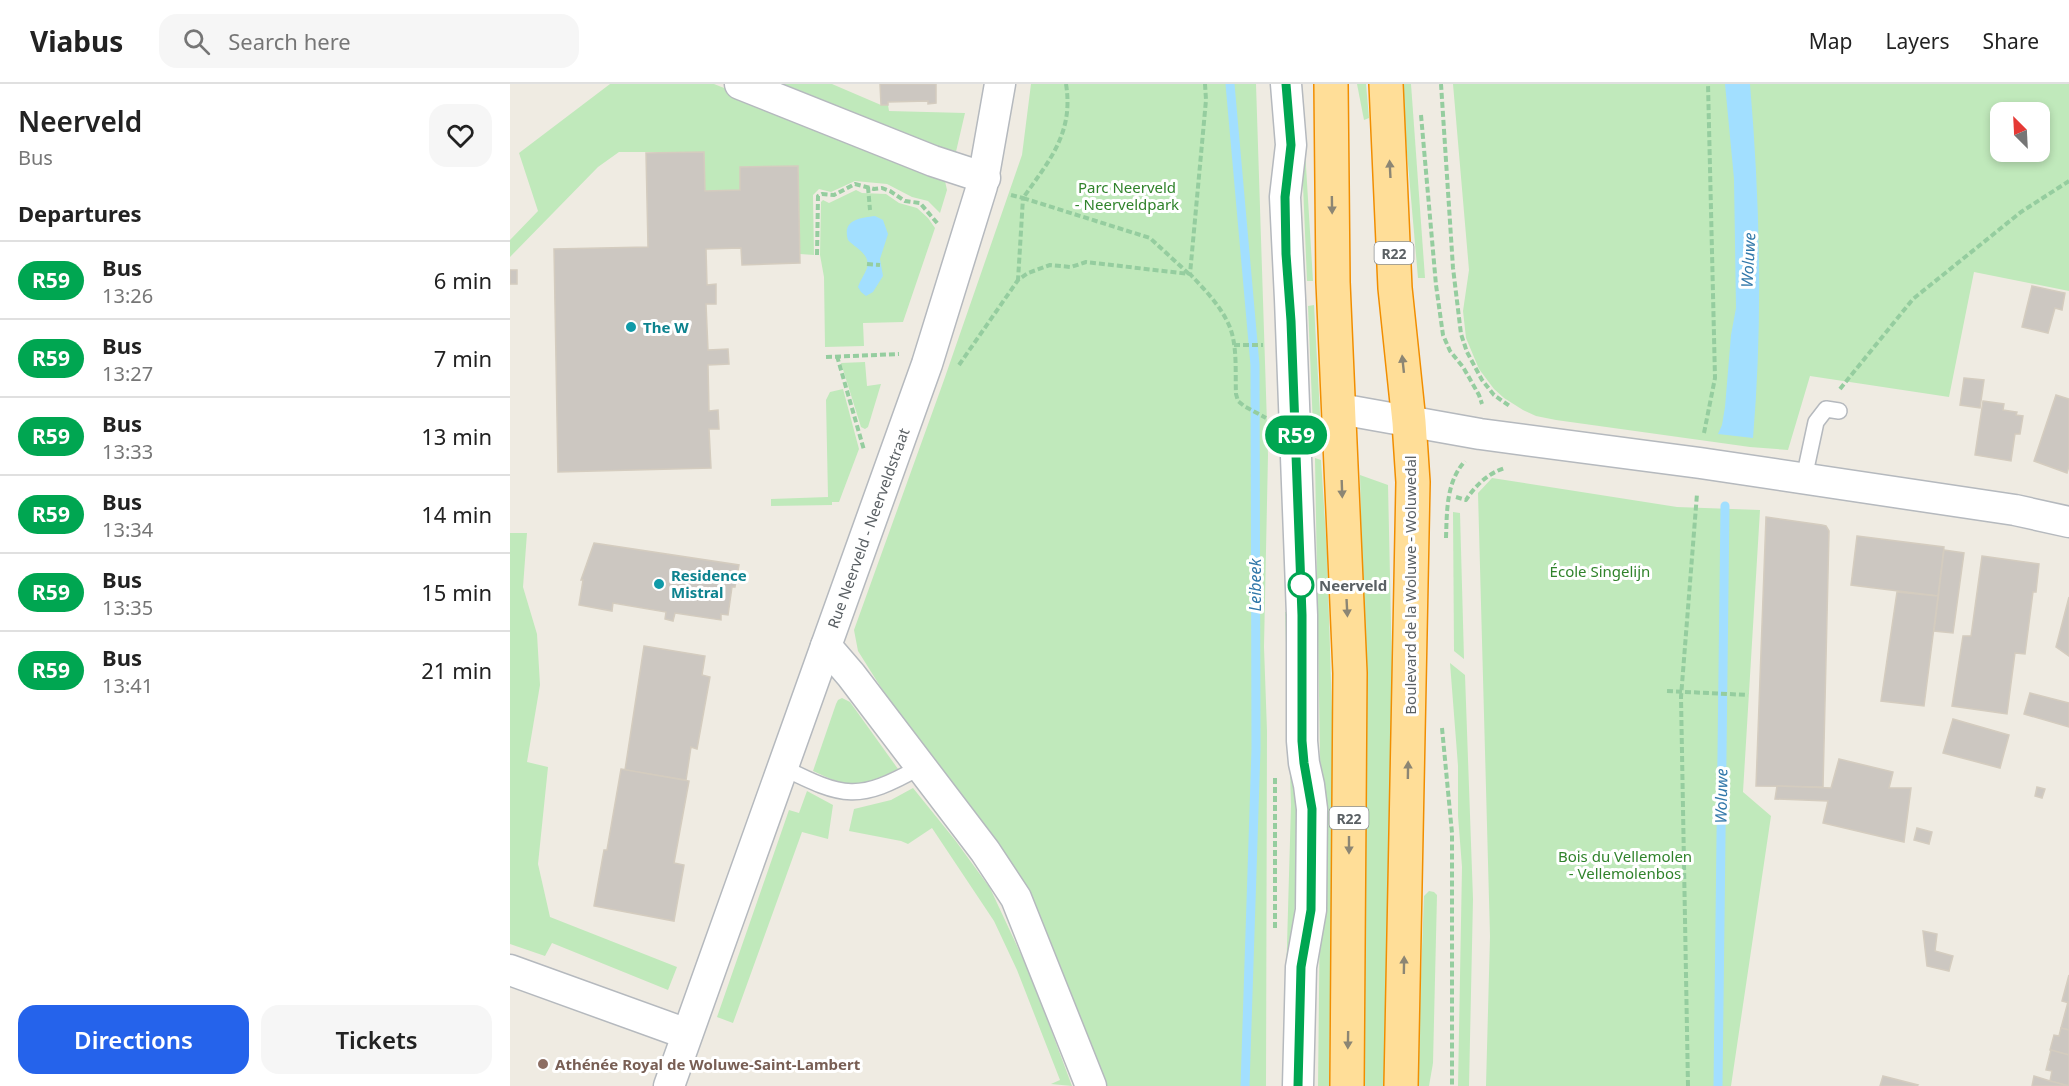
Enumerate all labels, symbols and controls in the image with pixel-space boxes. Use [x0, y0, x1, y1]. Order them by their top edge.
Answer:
search box [159, 14, 579, 68]
text: Viabus [30, 22, 123, 60]
icon: search [180, 25, 213, 58]
text: Search here [228, 26, 351, 56]
text: Map [1809, 27, 1853, 55]
text: Layers [1886, 27, 1950, 55]
text: Share [1983, 27, 2039, 55]
text: Neerveld [18, 102, 142, 140]
north arrow [1990, 102, 2050, 162]
map controls [1990, 102, 2050, 162]
button: heart [429, 104, 492, 167]
text: Bus [18, 144, 53, 171]
one-way arrow [1385, 160, 1394, 179]
park label: Parc Neerveld - Neerveldpark [1075, 177, 1179, 214]
one-way arrow [1327, 196, 1337, 215]
text: Departures [18, 198, 142, 228]
water label: Woluwe [1736, 232, 1760, 288]
road number: R22 [1374, 242, 1414, 264]
text: Bus [102, 252, 142, 282]
text: 6 min [434, 265, 492, 295]
text: R59 [32, 266, 70, 294]
text: 13:26 [102, 282, 153, 309]
place label: The W [643, 317, 689, 337]
marker: The W [624, 320, 638, 334]
text: Bus [102, 330, 142, 360]
text: 7 min [434, 343, 492, 373]
text: R59 [32, 344, 70, 372]
one-way arrow [1398, 354, 1408, 373]
text: 13:27 [102, 360, 153, 387]
text: Bus [102, 408, 142, 438]
line badge: R59 [1262, 416, 1330, 454]
text: 13 min [421, 421, 492, 451]
text: R59 [1277, 421, 1315, 449]
text: R59 [32, 422, 70, 450]
street label: Rue Neerveld - Neerveldstraat [822, 425, 914, 631]
text: 13:33 [102, 438, 153, 465]
street label: Boulevard de la Woluwe - Woluwedal [1400, 455, 1420, 715]
one-way arrow [1337, 479, 1347, 498]
text: Bus [102, 486, 142, 516]
text: 14 min [421, 499, 492, 529]
text: R59 [32, 500, 70, 528]
text: 13:34 [102, 516, 153, 543]
water label: Leibeek [1244, 557, 1266, 611]
park label: École Singelijn [1550, 561, 1650, 581]
text: Bus [102, 564, 142, 594]
place label: Residence Mistral [671, 565, 747, 602]
marker: Neerveld [1288, 572, 1314, 598]
place label: Neerveld [1319, 575, 1387, 595]
text: 15 min [421, 577, 492, 607]
marker: Residence Mistral [652, 577, 666, 591]
text: R59 [32, 578, 70, 606]
text: 13:35 [102, 594, 153, 621]
one-way arrow [1342, 599, 1351, 618]
text: Bus [102, 642, 142, 672]
text: 21 min [421, 655, 492, 685]
text: R59 [32, 656, 70, 684]
text: 13:41 [102, 672, 153, 699]
one-way arrow [1403, 760, 1412, 779]
water label: Woluwe [1710, 768, 1732, 824]
road number: R22 [1330, 807, 1368, 829]
one-way arrow [1344, 836, 1354, 855]
park label: Bois du Vellemolen - Vellemolenbos [1558, 846, 1692, 883]
one-way arrow [1399, 955, 1409, 974]
button: Directions [18, 1005, 249, 1074]
button: Tickets [261, 1005, 492, 1074]
one-way arrow [1343, 1031, 1352, 1050]
place label: Athénée Royal de Woluwe-Saint-Lambert [555, 1054, 861, 1074]
marker: Athénée Royal de Woluwe-Saint-Lambert [536, 1057, 550, 1071]

